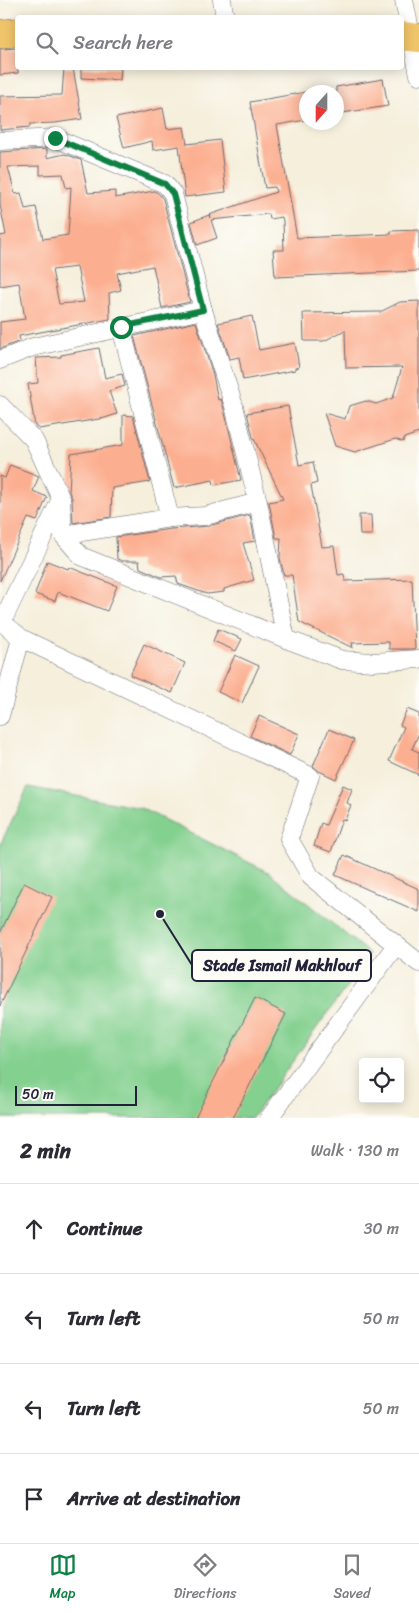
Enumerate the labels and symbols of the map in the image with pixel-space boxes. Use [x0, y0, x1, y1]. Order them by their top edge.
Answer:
north arrow [299, 85, 344, 130]
route end [44, 127, 67, 150]
route start [110, 316, 133, 339]
callout: Stade Ismail Makhlouf [192, 950, 371, 981]
text: Stade Ismail Makhlouf [202, 951, 363, 980]
scale bar [15, 1083, 138, 1106]

